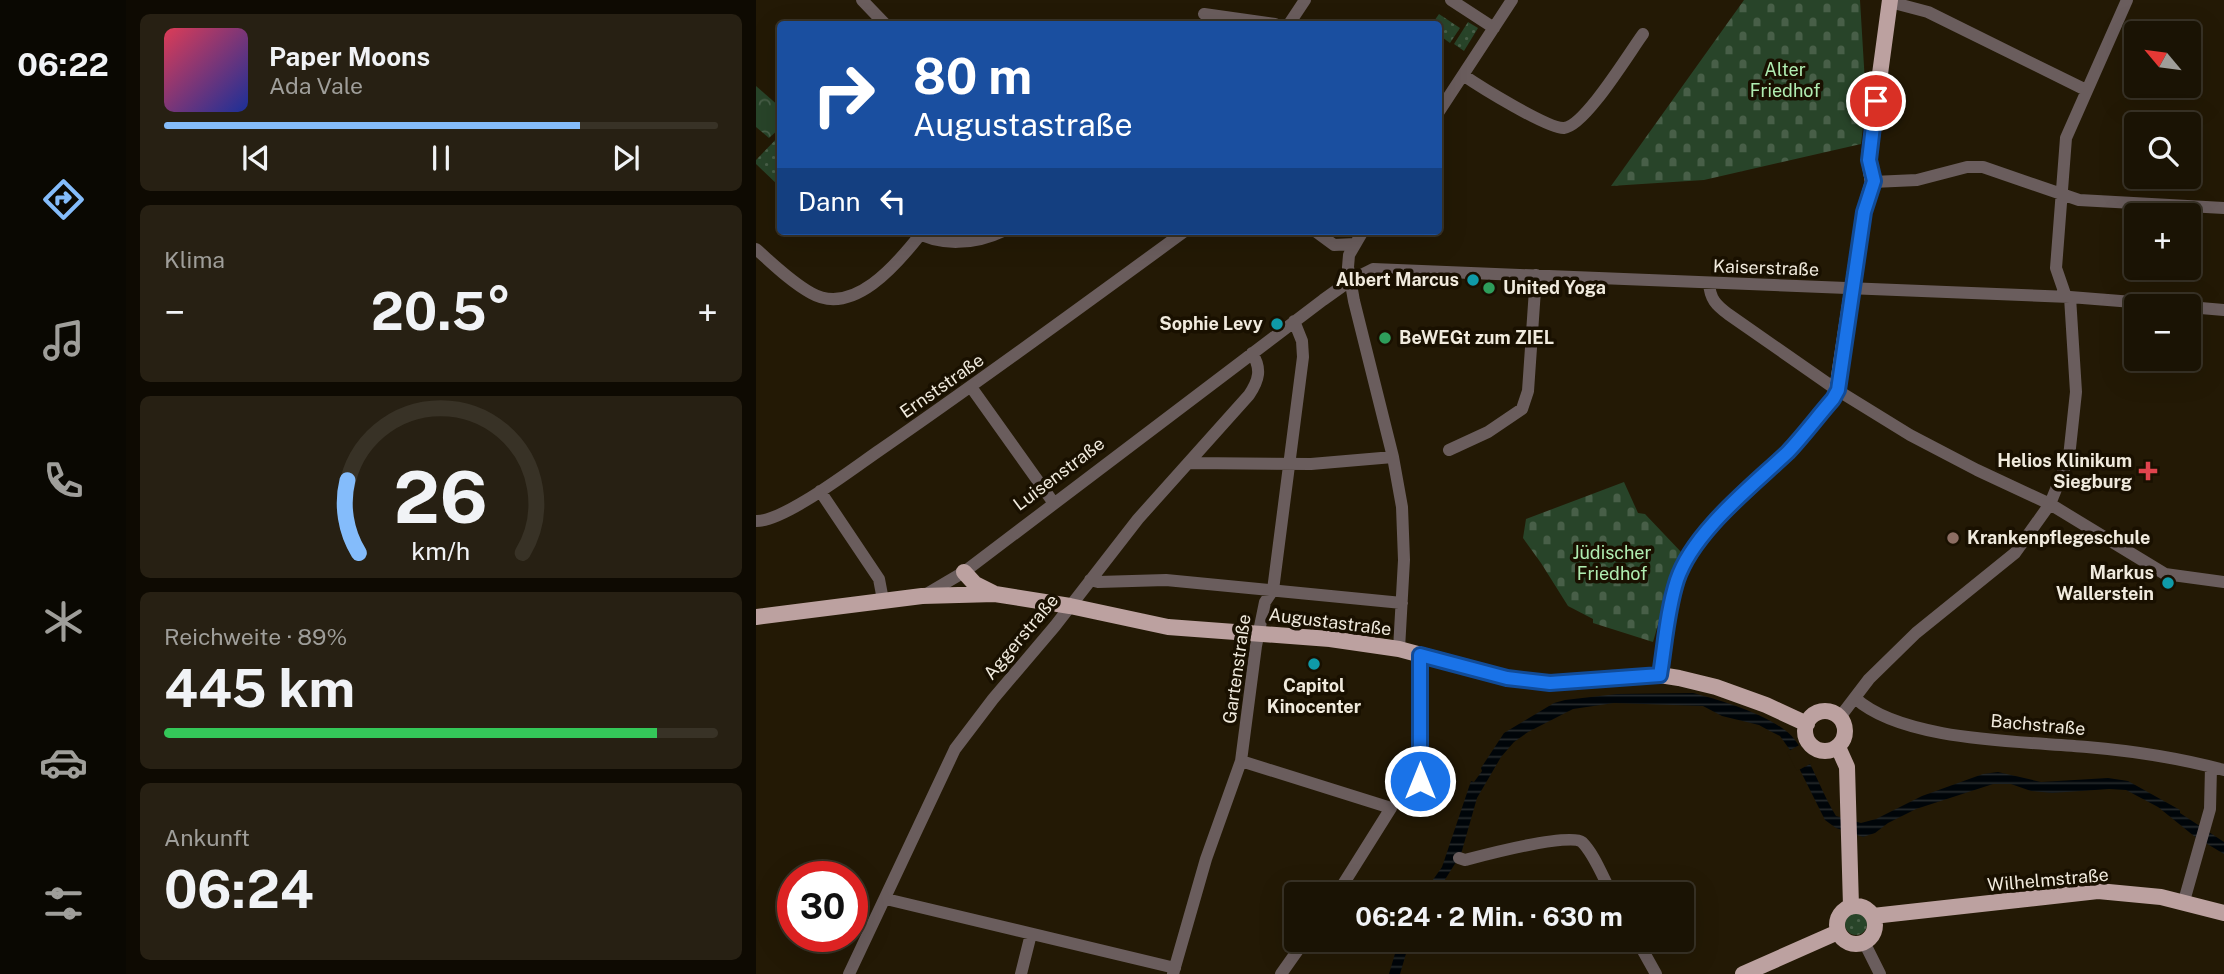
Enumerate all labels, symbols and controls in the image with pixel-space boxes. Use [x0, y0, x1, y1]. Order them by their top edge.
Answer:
north arrow [2124, 21, 2202, 98]
map controls [2124, 21, 2201, 371]
text: Paper Moons [269, 41, 430, 72]
text: 06:22 [17, 46, 109, 83]
text: 80 m [913, 47, 1032, 105]
icon: right [798, 49, 889, 140]
park label: Alter Friedhof [1750, 59, 1820, 101]
pin [1846, 71, 1906, 131]
text: Ada Vale [269, 72, 363, 99]
icon: arrive [1857, 82, 1895, 120]
text: Augustastraße [913, 106, 1133, 143]
button: search [2124, 112, 2201, 189]
icon: previous [237, 139, 275, 177]
icon: pause [422, 139, 460, 177]
icon: next [607, 139, 645, 177]
icon: directions [39, 175, 88, 224]
icon: left [874, 182, 912, 220]
text: Dann [798, 186, 860, 217]
button: + [2124, 203, 2201, 280]
text: Klima [164, 246, 225, 273]
street label: Kaiserstraße [1713, 255, 1819, 280]
place label: Albert Marcus [1336, 269, 1459, 290]
marker: Albert Marcus [1465, 272, 1481, 288]
place label: United Yoga [1503, 277, 1606, 298]
marker: United Yoga [1481, 280, 1497, 296]
text: 20.5° [371, 281, 511, 342]
text: − [164, 290, 185, 335]
text: + [697, 290, 718, 335]
button: − [2124, 294, 2201, 371]
place label: Sophie Levy [1159, 313, 1263, 334]
icon: music [39, 316, 88, 365]
marker: Sophie Levy [1269, 316, 1285, 332]
place label: BeWEGt zum ZIEL [1399, 327, 1554, 348]
marker: BeWEGt zum ZIEL [1377, 330, 1393, 346]
street label: Ernststraße [896, 349, 988, 422]
street label: Luisenstraße [1009, 433, 1108, 515]
place label: Helios Klinikum Siegburg [1997, 450, 2132, 492]
text: 26 [394, 454, 488, 539]
icon: phone [39, 456, 88, 505]
marker: Helios Klinikum Siegburg [2138, 461, 2158, 481]
place label: Krankenpflegeschule [1967, 527, 2150, 548]
marker: Krankenpflegeschule [1945, 530, 1961, 546]
text: km/h [412, 536, 470, 566]
park label: Jüdischer Friedhof [1572, 542, 1652, 584]
place label: Markus Wallerstein [2056, 562, 2154, 604]
marker: Markus Wallerstein [2160, 575, 2176, 591]
street label: Aggerstraße [979, 590, 1062, 684]
icon: climate [39, 597, 88, 646]
street label: Augustastraße [1267, 604, 1393, 639]
street label: Gartenstraße [1218, 613, 1255, 725]
text: Reichweite · 89% [164, 623, 347, 650]
marker: Capitol Kinocenter [1306, 656, 1322, 672]
text: 445 km [164, 658, 355, 719]
place label: Capitol Kinocenter [1267, 675, 1362, 717]
street label: Bachstraße [1990, 710, 2086, 739]
icon: car [39, 738, 88, 787]
position arrow [1383, 744, 1457, 818]
text: Ankunft [164, 824, 250, 851]
text: 06:24 [164, 859, 314, 920]
speed limit sign: 30 [777, 861, 868, 952]
street label: Wilhelmstraße [1986, 864, 2110, 895]
icon: filters [39, 879, 88, 928]
text: 06:24 · 2 Min. · 630 m [1355, 901, 1623, 932]

